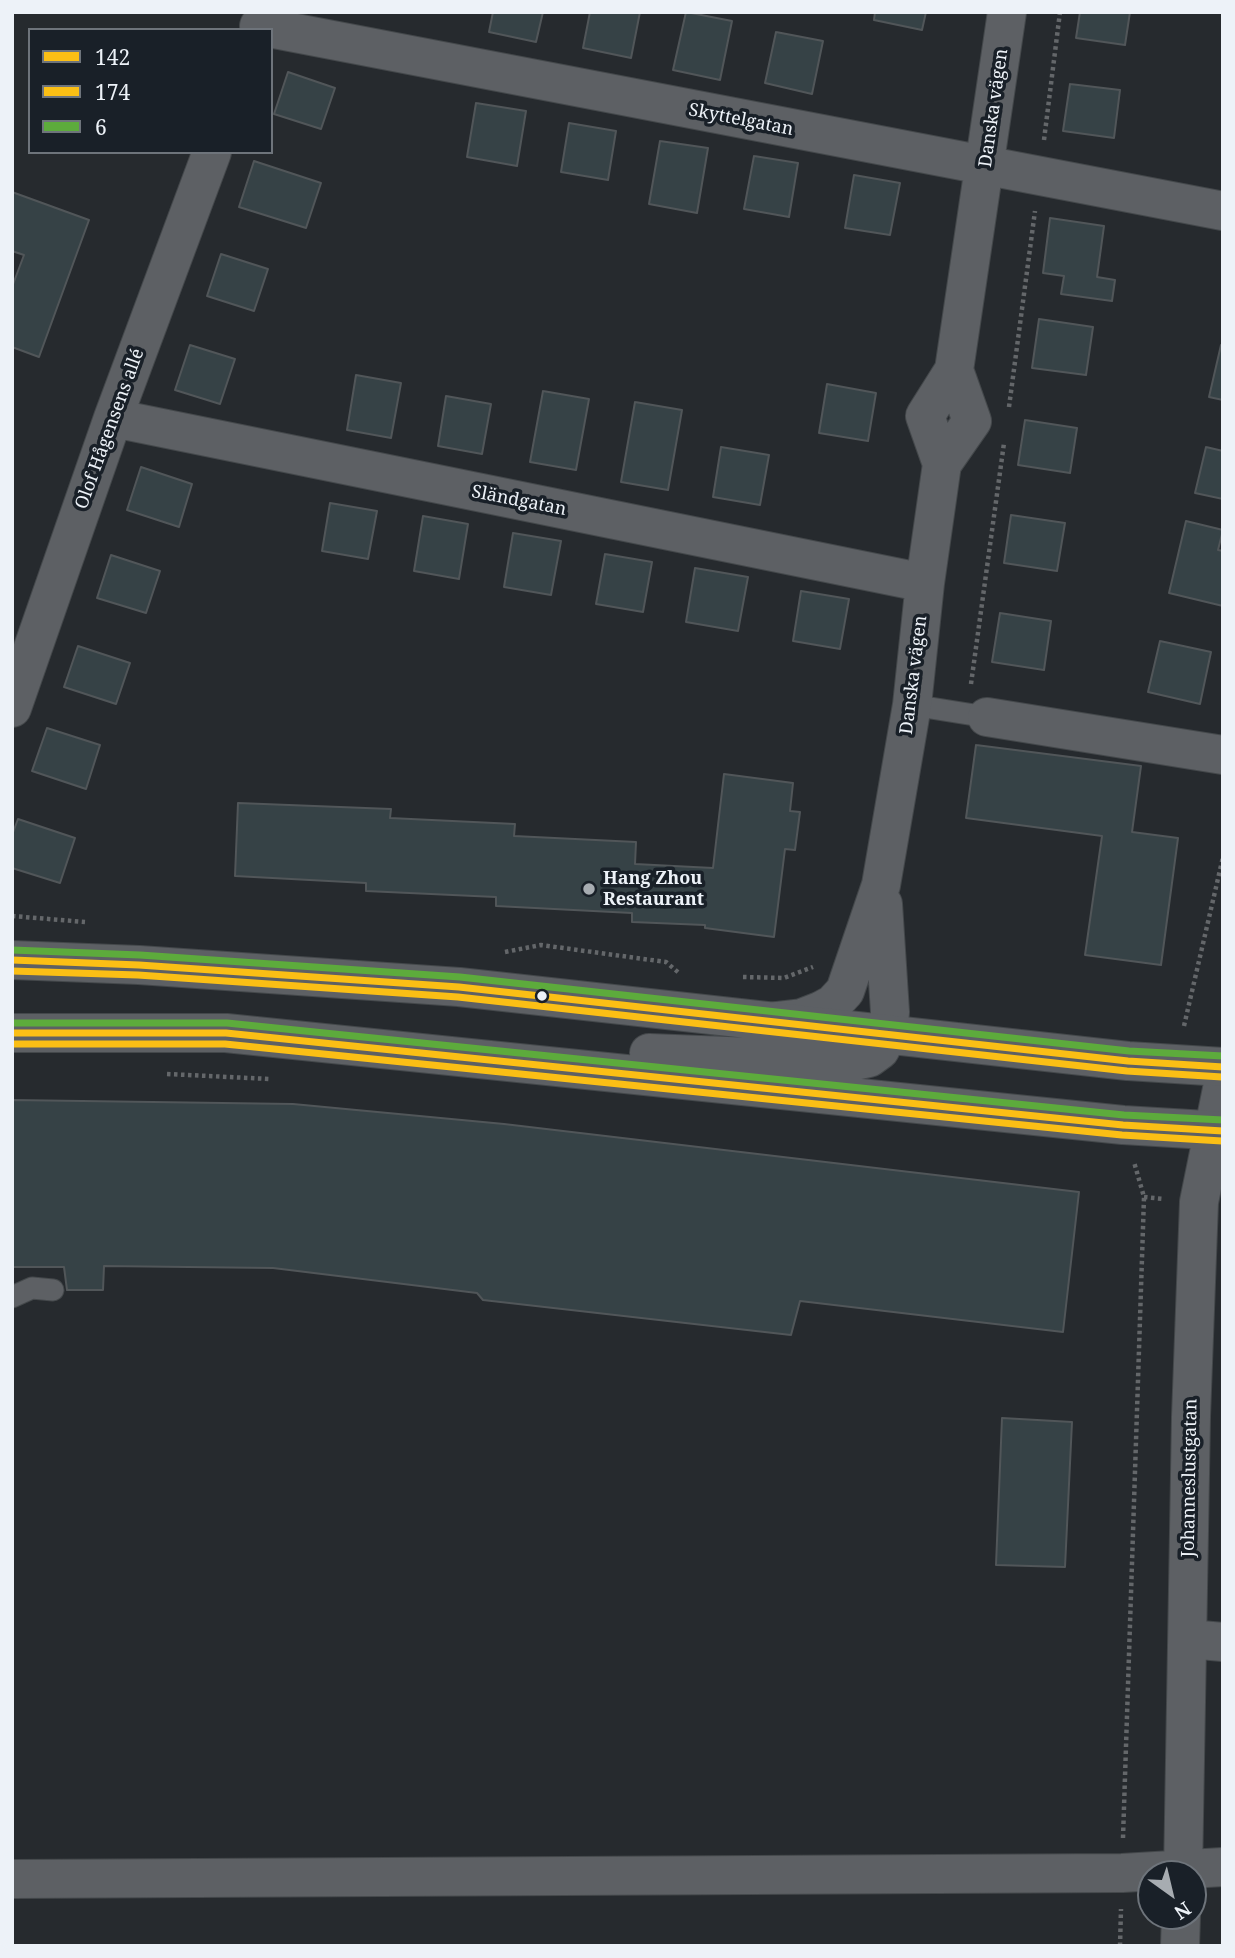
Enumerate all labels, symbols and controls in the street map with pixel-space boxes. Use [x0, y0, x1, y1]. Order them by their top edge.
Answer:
legend [28, 28, 273, 154]
text: 142 [95, 43, 130, 71]
street label: Danska vägen [975, 47, 1013, 169]
text: 174 [95, 78, 130, 106]
street label: Skyttelgatan [687, 99, 795, 141]
text: 6 [95, 113, 107, 141]
street label: Olof Hågensens allé [71, 346, 149, 512]
street label: Sländgatan [470, 481, 568, 521]
street label: Danska vägen [896, 614, 932, 736]
place label: Hang Zhou Restaurant [603, 868, 704, 910]
marker: Hang Zhou Restaurant [581, 881, 597, 897]
unlabelled marker [535, 989, 549, 1003]
street label: Johanneslustgatan [1178, 1398, 1202, 1558]
north arrow [1137, 1860, 1207, 1930]
text: N [1169, 1896, 1196, 1926]

